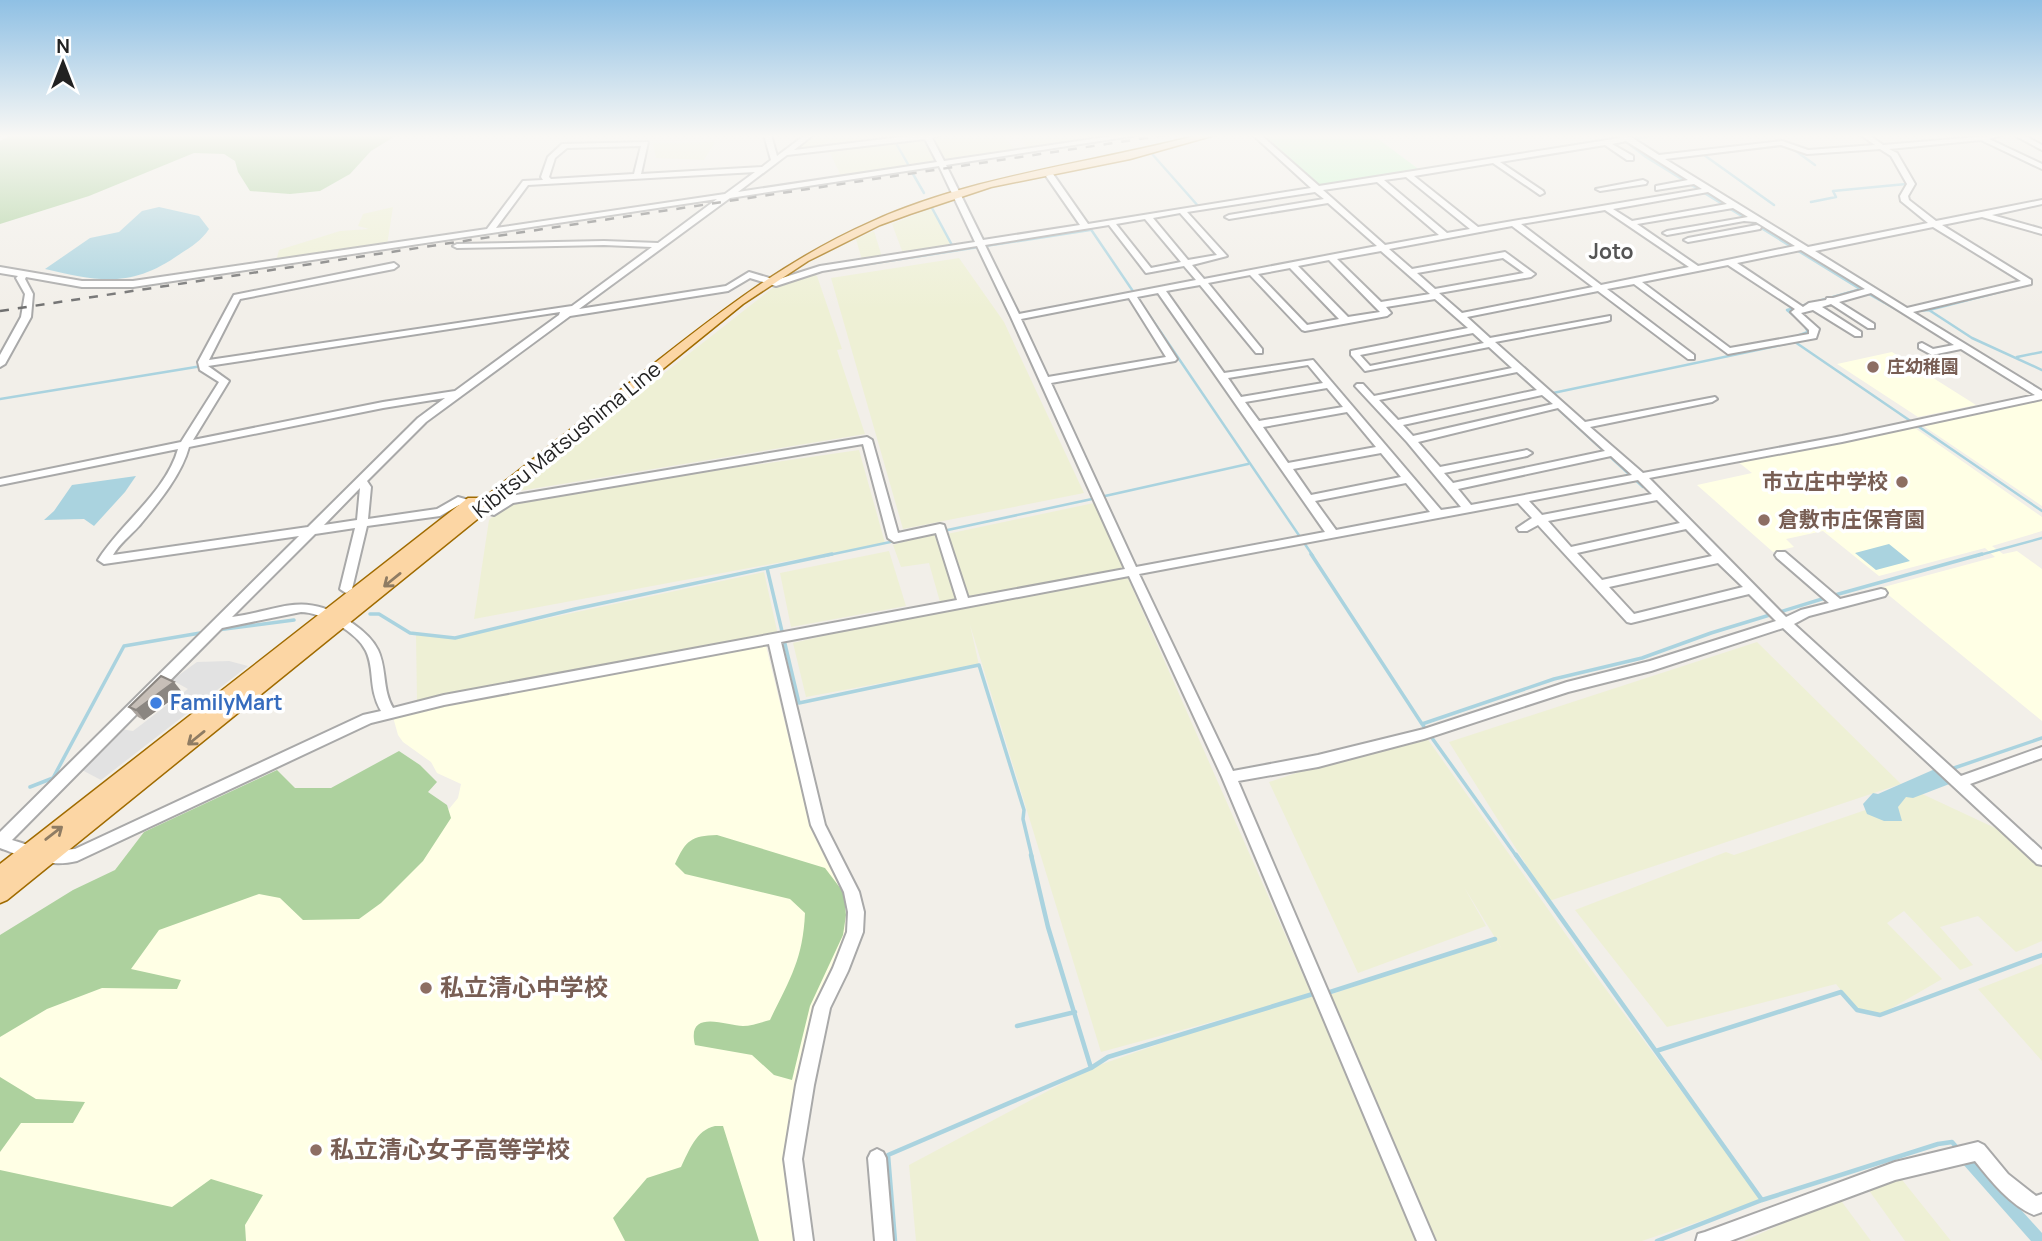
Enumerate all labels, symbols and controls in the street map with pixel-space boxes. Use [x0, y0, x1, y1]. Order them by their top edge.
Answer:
north arrow [28, 28, 98, 98]
text: N [56, 33, 70, 59]
district label: Joto [1589, 237, 1634, 265]
place label: 庄幼稚園 [1887, 354, 1959, 378]
street label: Kibitsu Matsushima Line [466, 355, 666, 524]
marker: 庄幼稚園 [1865, 359, 1881, 375]
place label: 市立庄中学校 [1762, 467, 1888, 495]
marker: 市立庄中学校 [1894, 474, 1910, 490]
place label: 倉敷市庄保育園 [1778, 505, 1925, 533]
marker: 倉敷市庄保育園 [1756, 512, 1772, 528]
one-way arrow [384, 573, 402, 588]
place label: FamilyMart [170, 688, 283, 716]
marker: FamilyMart [148, 695, 164, 711]
one-way arrow [187, 730, 205, 746]
one-way arrow [44, 825, 62, 841]
place label: 私立清心中学校 [440, 970, 608, 1003]
marker: 私立清心中学校 [418, 980, 434, 996]
place label: 私立清心女子高等学校 [330, 1132, 570, 1165]
marker: 私立清心女子高等学校 [308, 1142, 324, 1158]

